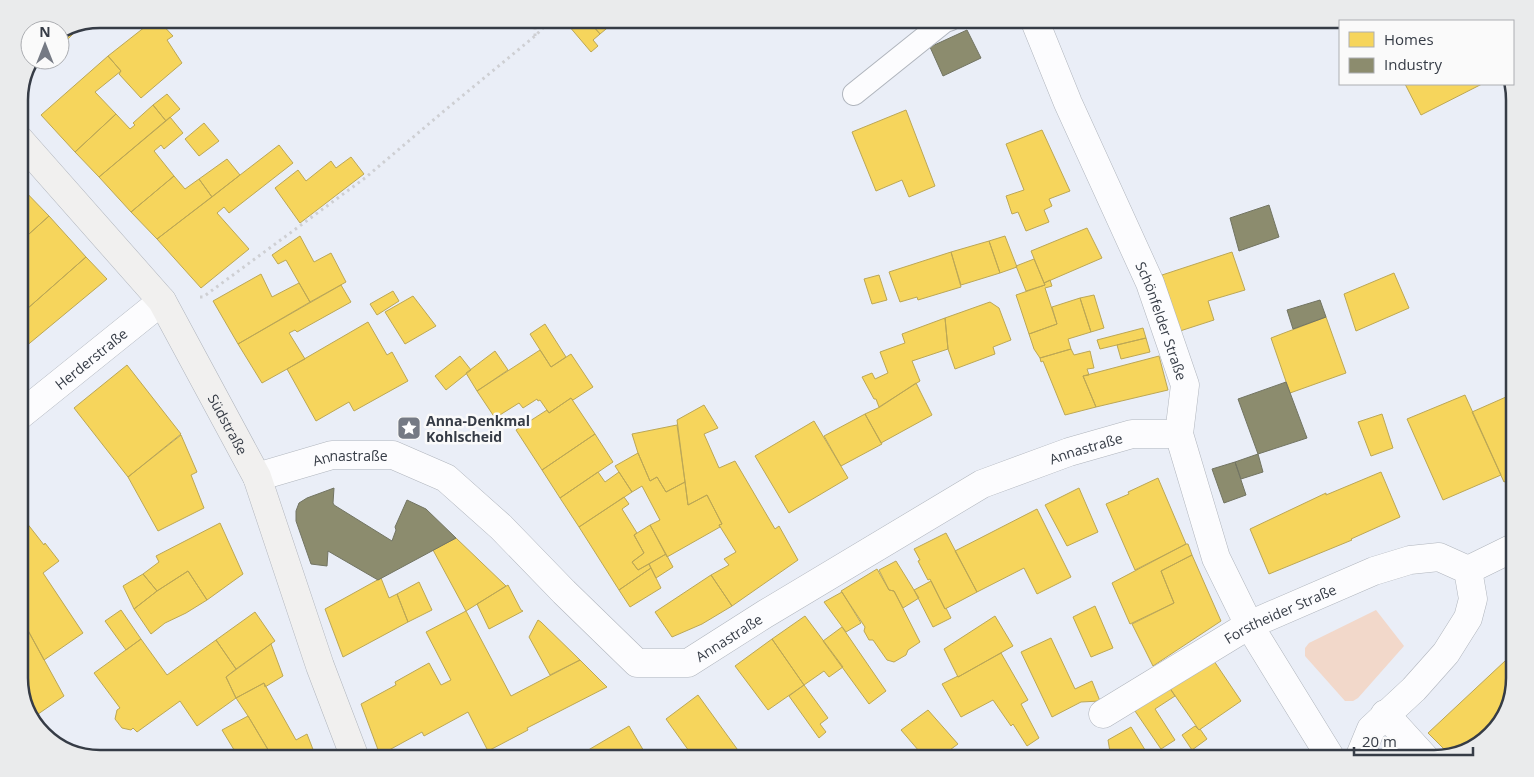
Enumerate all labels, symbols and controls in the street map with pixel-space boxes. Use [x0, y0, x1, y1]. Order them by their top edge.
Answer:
north arrow [20, 20, 70, 70]
legend [1339, 20, 1514, 85]
text: N [39, 22, 51, 41]
text: Homes [1384, 29, 1434, 49]
text: Industry [1384, 54, 1442, 74]
street label: Schönfelder Straße [1132, 258, 1192, 383]
street label: Herderstraße [50, 323, 131, 393]
street label: Südstraße [204, 390, 253, 458]
place label: Anna-Denkmal Kohlscheid [426, 411, 530, 446]
place icon: Anna-Denkmal Kohlscheid [396, 415, 422, 441]
street label: Annastraße [1046, 428, 1125, 468]
street label: Annastraße [310, 446, 388, 470]
street label: Forstheider Straße [1220, 579, 1339, 648]
street label: Annastraße [692, 609, 766, 666]
scale bar [1354, 724, 1473, 756]
text: 20 m [1362, 731, 1397, 751]

